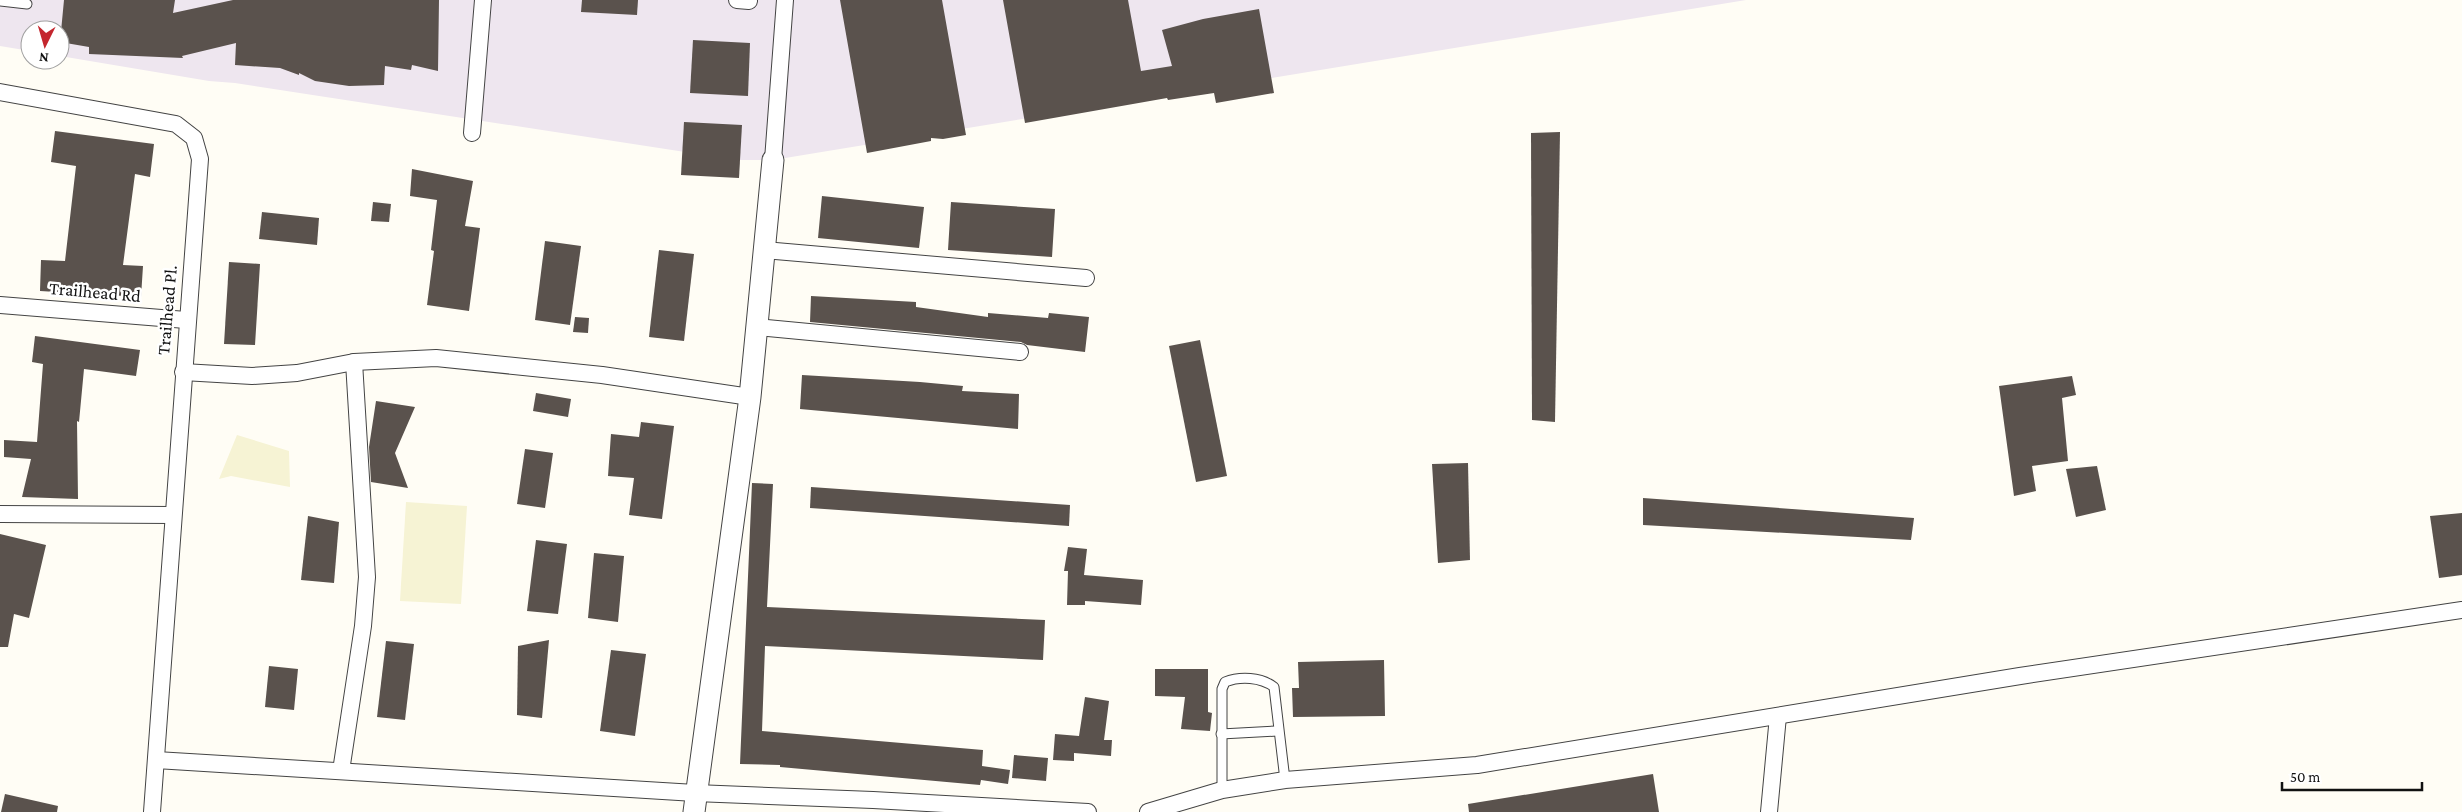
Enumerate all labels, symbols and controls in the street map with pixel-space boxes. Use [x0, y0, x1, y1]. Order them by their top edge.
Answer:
north arrow [20, 20, 70, 70]
text: N [38, 50, 49, 66]
street label: Trailhead Pl. [153, 264, 181, 356]
street label: Trailhead Rd [48, 278, 142, 306]
scale bar [2282, 760, 2422, 792]
text: 50 m [2290, 769, 2320, 785]

